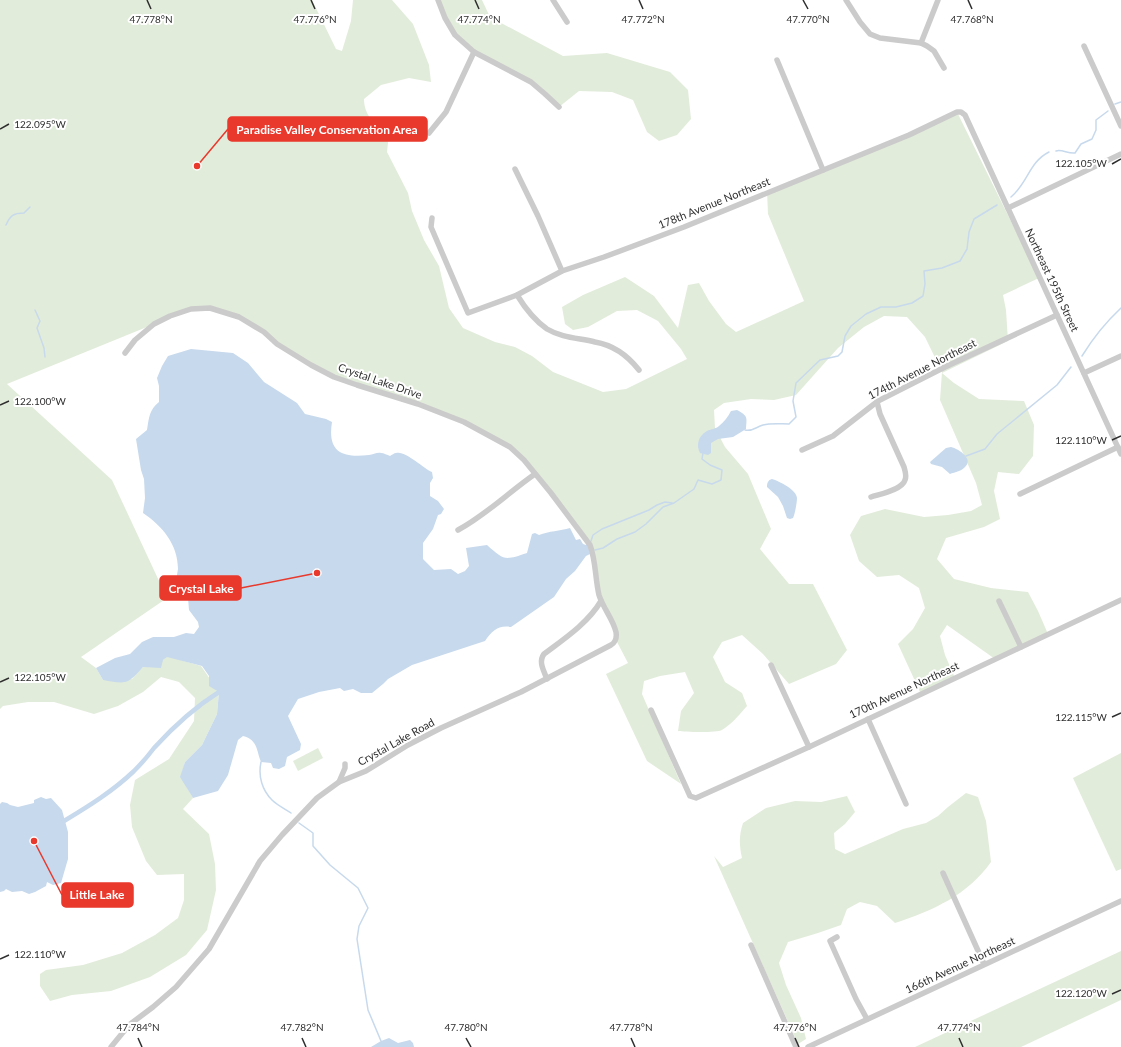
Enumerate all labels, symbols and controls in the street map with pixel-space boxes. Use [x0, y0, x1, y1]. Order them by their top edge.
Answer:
text: 47.778°N [129, 13, 173, 25]
text: 47.776°N [293, 13, 337, 25]
text: 47.774°N [457, 13, 501, 25]
text: 47.772°N [621, 13, 665, 25]
text: 47.770°N [786, 13, 830, 25]
text: 47.768°N [950, 13, 994, 25]
callout: Paradise Valley Conservation Area [228, 117, 427, 141]
text: 122.095°W [14, 118, 66, 130]
text: Paradise Valley Conservation Area [236, 122, 418, 137]
text: 122.105°W [1055, 157, 1107, 169]
street label: 178th Avenue Northeast [656, 174, 772, 231]
street label: Northeast 195th Street [1023, 226, 1082, 333]
street label: 174th Avenue Northeast [866, 336, 978, 401]
street label: Crystal Lake Drive [337, 360, 424, 401]
text: 122.100°W [14, 395, 66, 407]
text: 122.110°W [1055, 434, 1107, 446]
callout: Crystal Lake [160, 576, 241, 600]
text: Crystal Lake [168, 581, 234, 596]
street label: 170th Avenue Northeast [847, 658, 961, 721]
text: 122.105°W [14, 671, 66, 683]
text: 122.115°W [1055, 711, 1107, 723]
street label: Crystal Lake Road [355, 715, 436, 768]
callout: Little Lake [62, 883, 133, 907]
text: Little Lake [70, 887, 125, 902]
street label: 166th Avenue Northeast [903, 933, 1017, 996]
text: 122.110°W [14, 948, 66, 960]
text: 122.120°W [1055, 987, 1107, 999]
text: 47.784°N [116, 1021, 160, 1033]
text: 47.782°N [280, 1021, 324, 1033]
text: 47.780°N [444, 1021, 488, 1033]
text: 47.778°N [609, 1021, 653, 1033]
text: 47.776°N [773, 1021, 817, 1033]
text: 47.774°N [937, 1021, 981, 1033]

